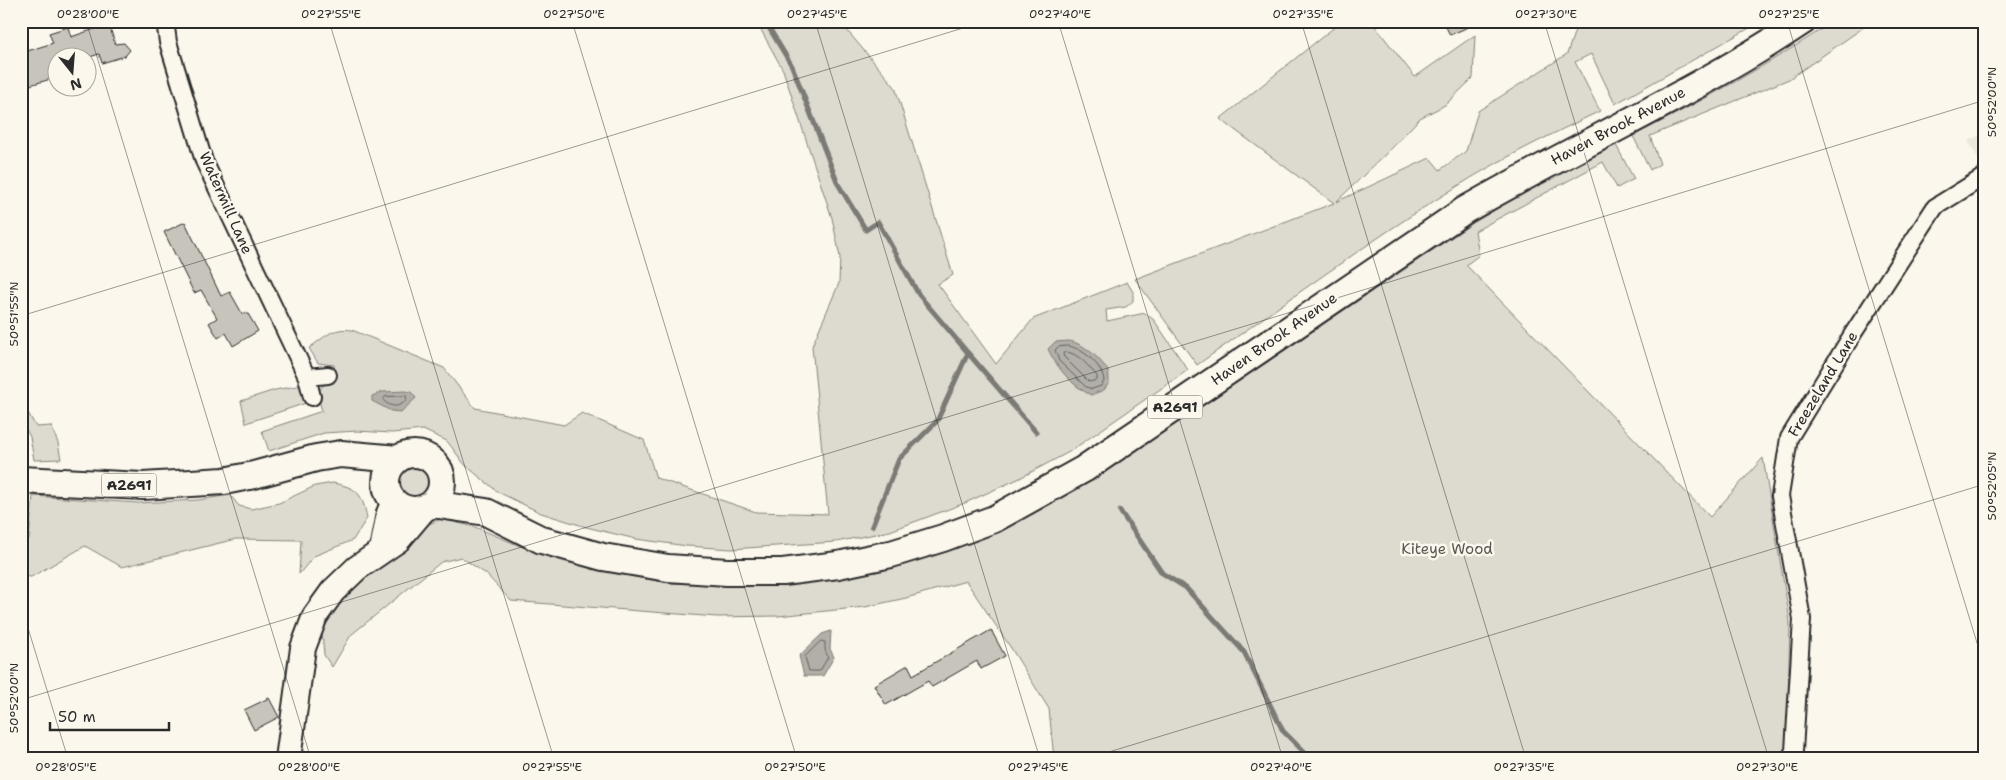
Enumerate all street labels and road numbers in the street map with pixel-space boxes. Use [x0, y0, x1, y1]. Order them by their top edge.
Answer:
street label: Haven Brook Avenue [1547, 82, 1689, 170]
street label: Watermill Lane [195, 149, 257, 257]
street label: Haven Brook Avenue [1207, 288, 1341, 390]
street label: Freezeland Lane [1784, 327, 1862, 441]
road number: A2691 [1148, 396, 1202, 418]
road number: A2691 [102, 474, 156, 496]

